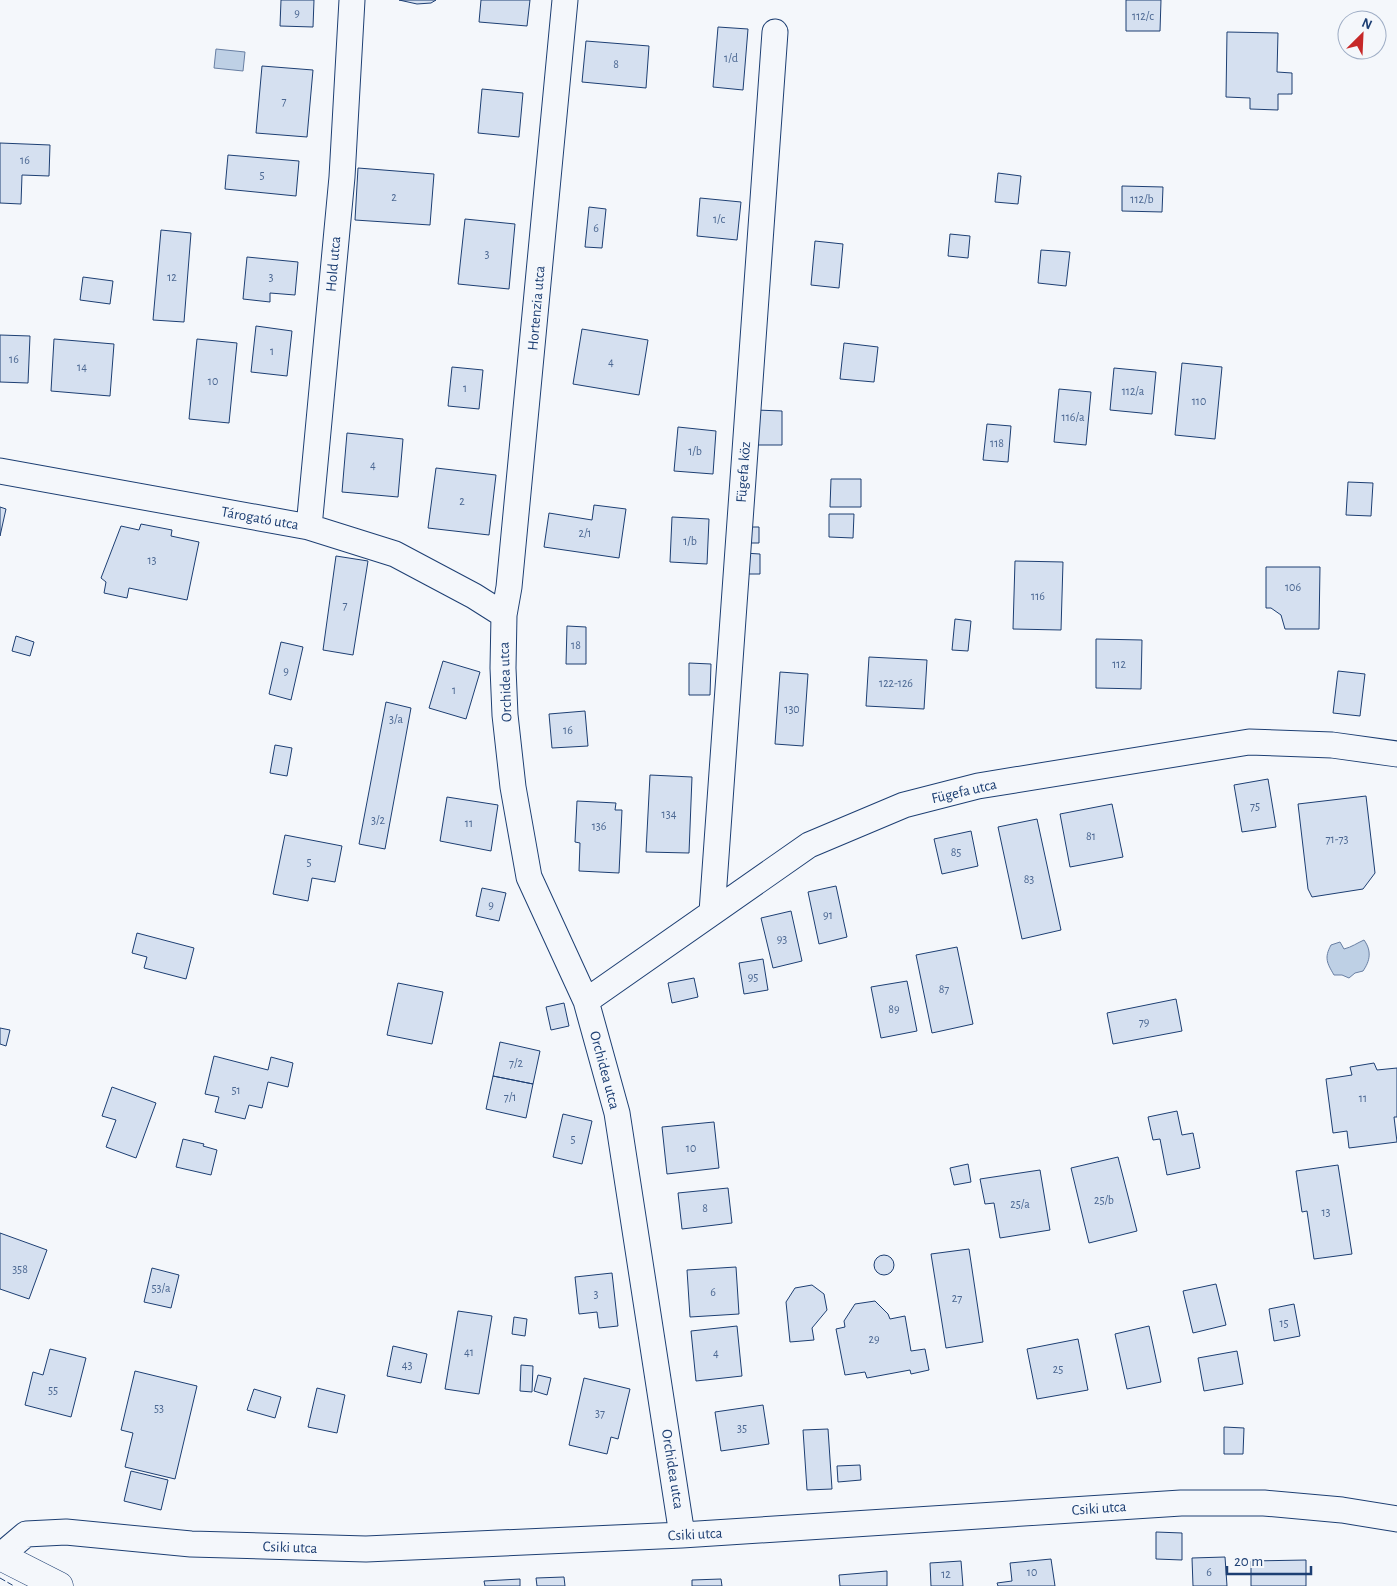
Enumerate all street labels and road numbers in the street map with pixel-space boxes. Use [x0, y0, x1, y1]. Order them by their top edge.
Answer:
street label: Hold utca [324, 235, 343, 293]
street label: Hortenzia utca [525, 265, 548, 351]
street label: Fügefa köz [734, 441, 753, 503]
street label: Tárogató utca [220, 504, 300, 533]
street label: Orchidea utca [497, 641, 514, 722]
street label: Fügefa utca [930, 777, 998, 806]
street label: Orchidea utca [587, 1029, 622, 1111]
street label: Orchidea utca [659, 1428, 686, 1510]
street label: Csiki utca [1071, 1499, 1127, 1518]
street label: Csiki utca [667, 1526, 723, 1543]
street label: Csiki utca [262, 1539, 318, 1556]

